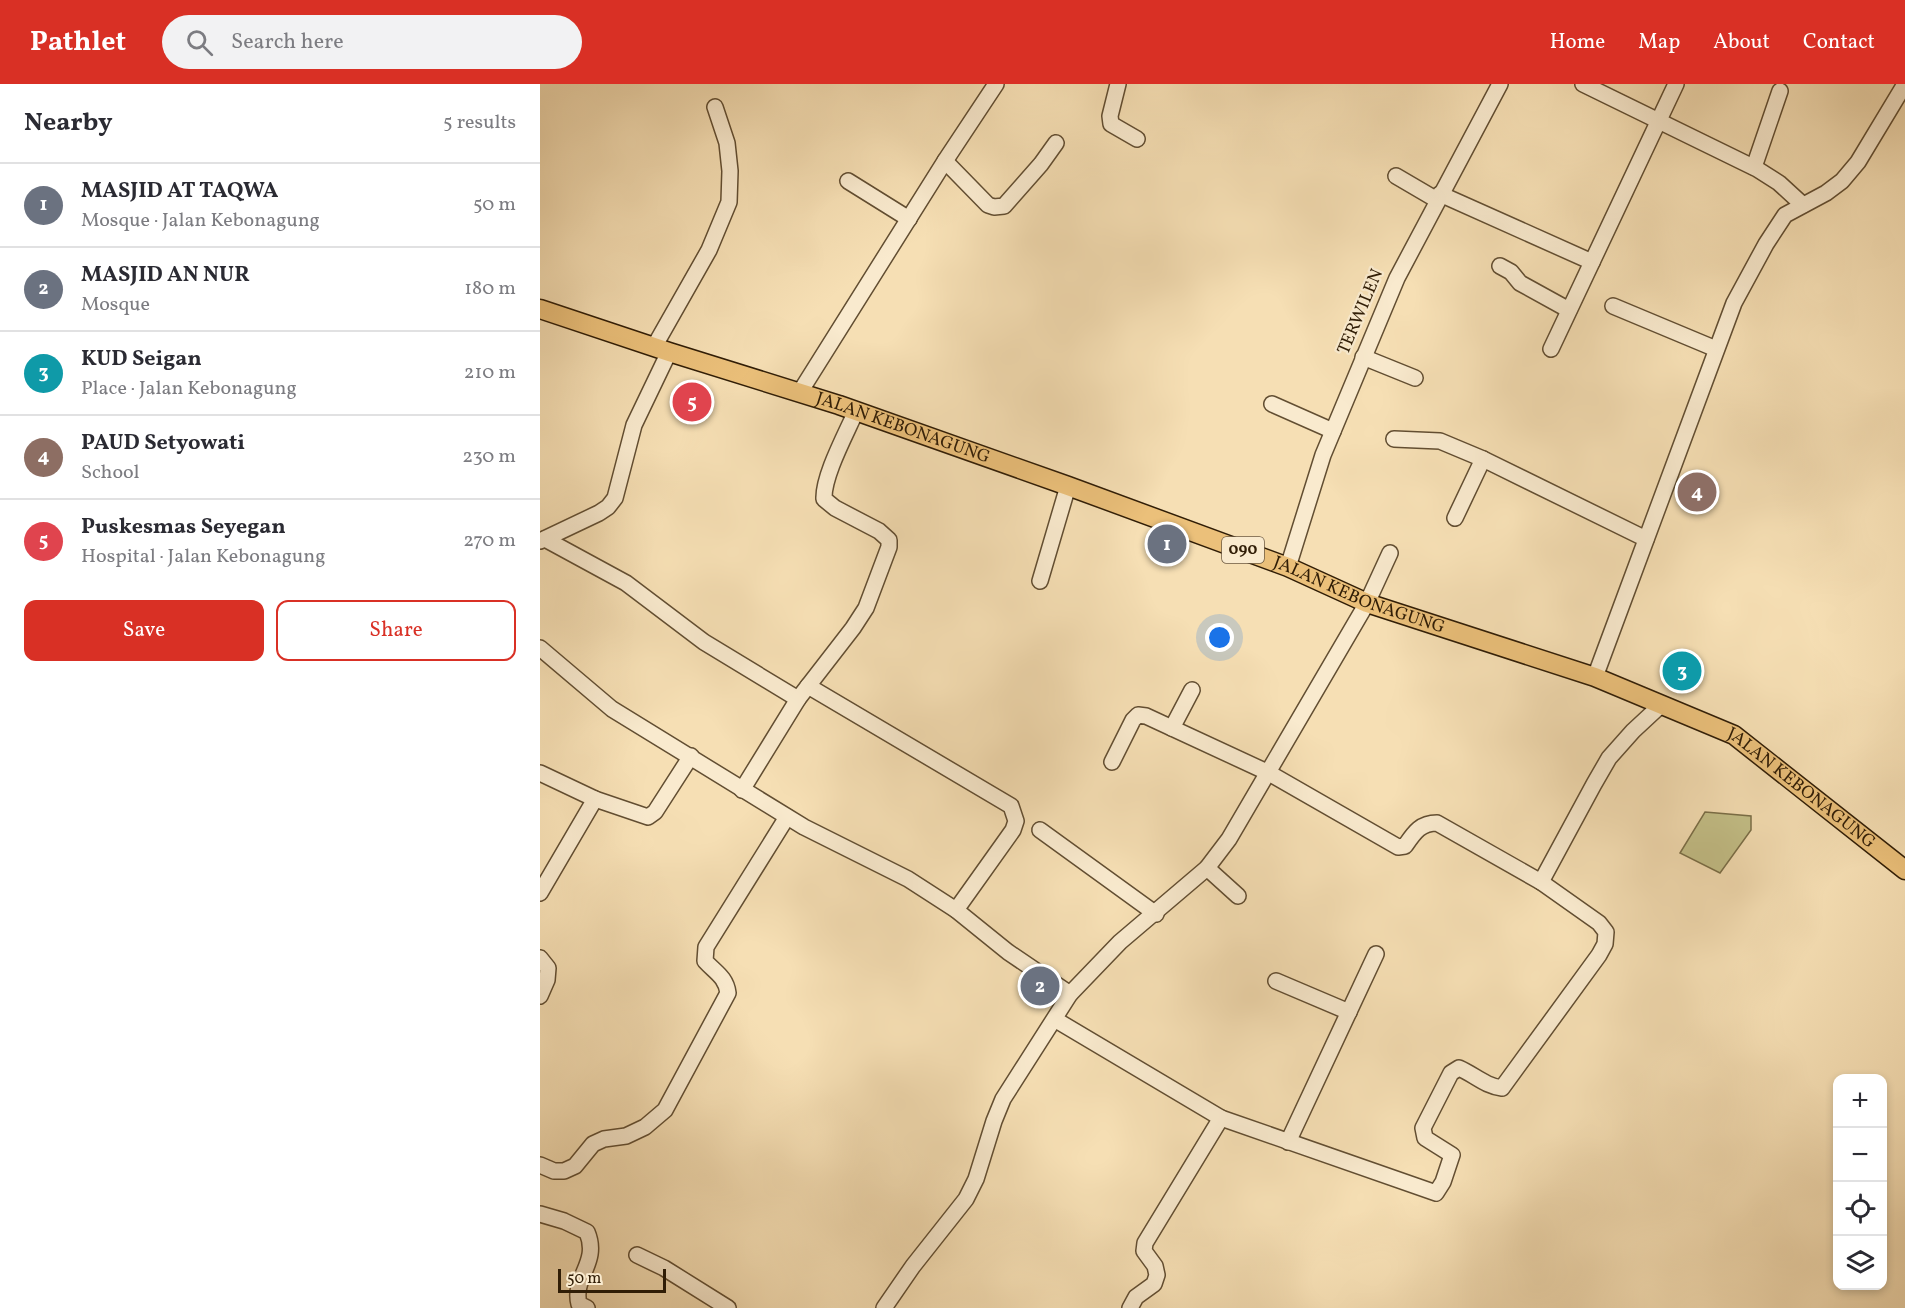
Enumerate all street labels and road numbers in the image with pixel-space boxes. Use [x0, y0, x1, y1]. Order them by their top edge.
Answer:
street label: TERWILEN [1332, 265, 1390, 359]
street label: JALAN KEBONAGUNG [813, 386, 993, 470]
road number: 090 [1222, 537, 1264, 563]
street label: JALAN KEBONAGUNG [1270, 550, 1448, 640]
street label: JALAN KEBONAGUNG [1724, 721, 1881, 854]

